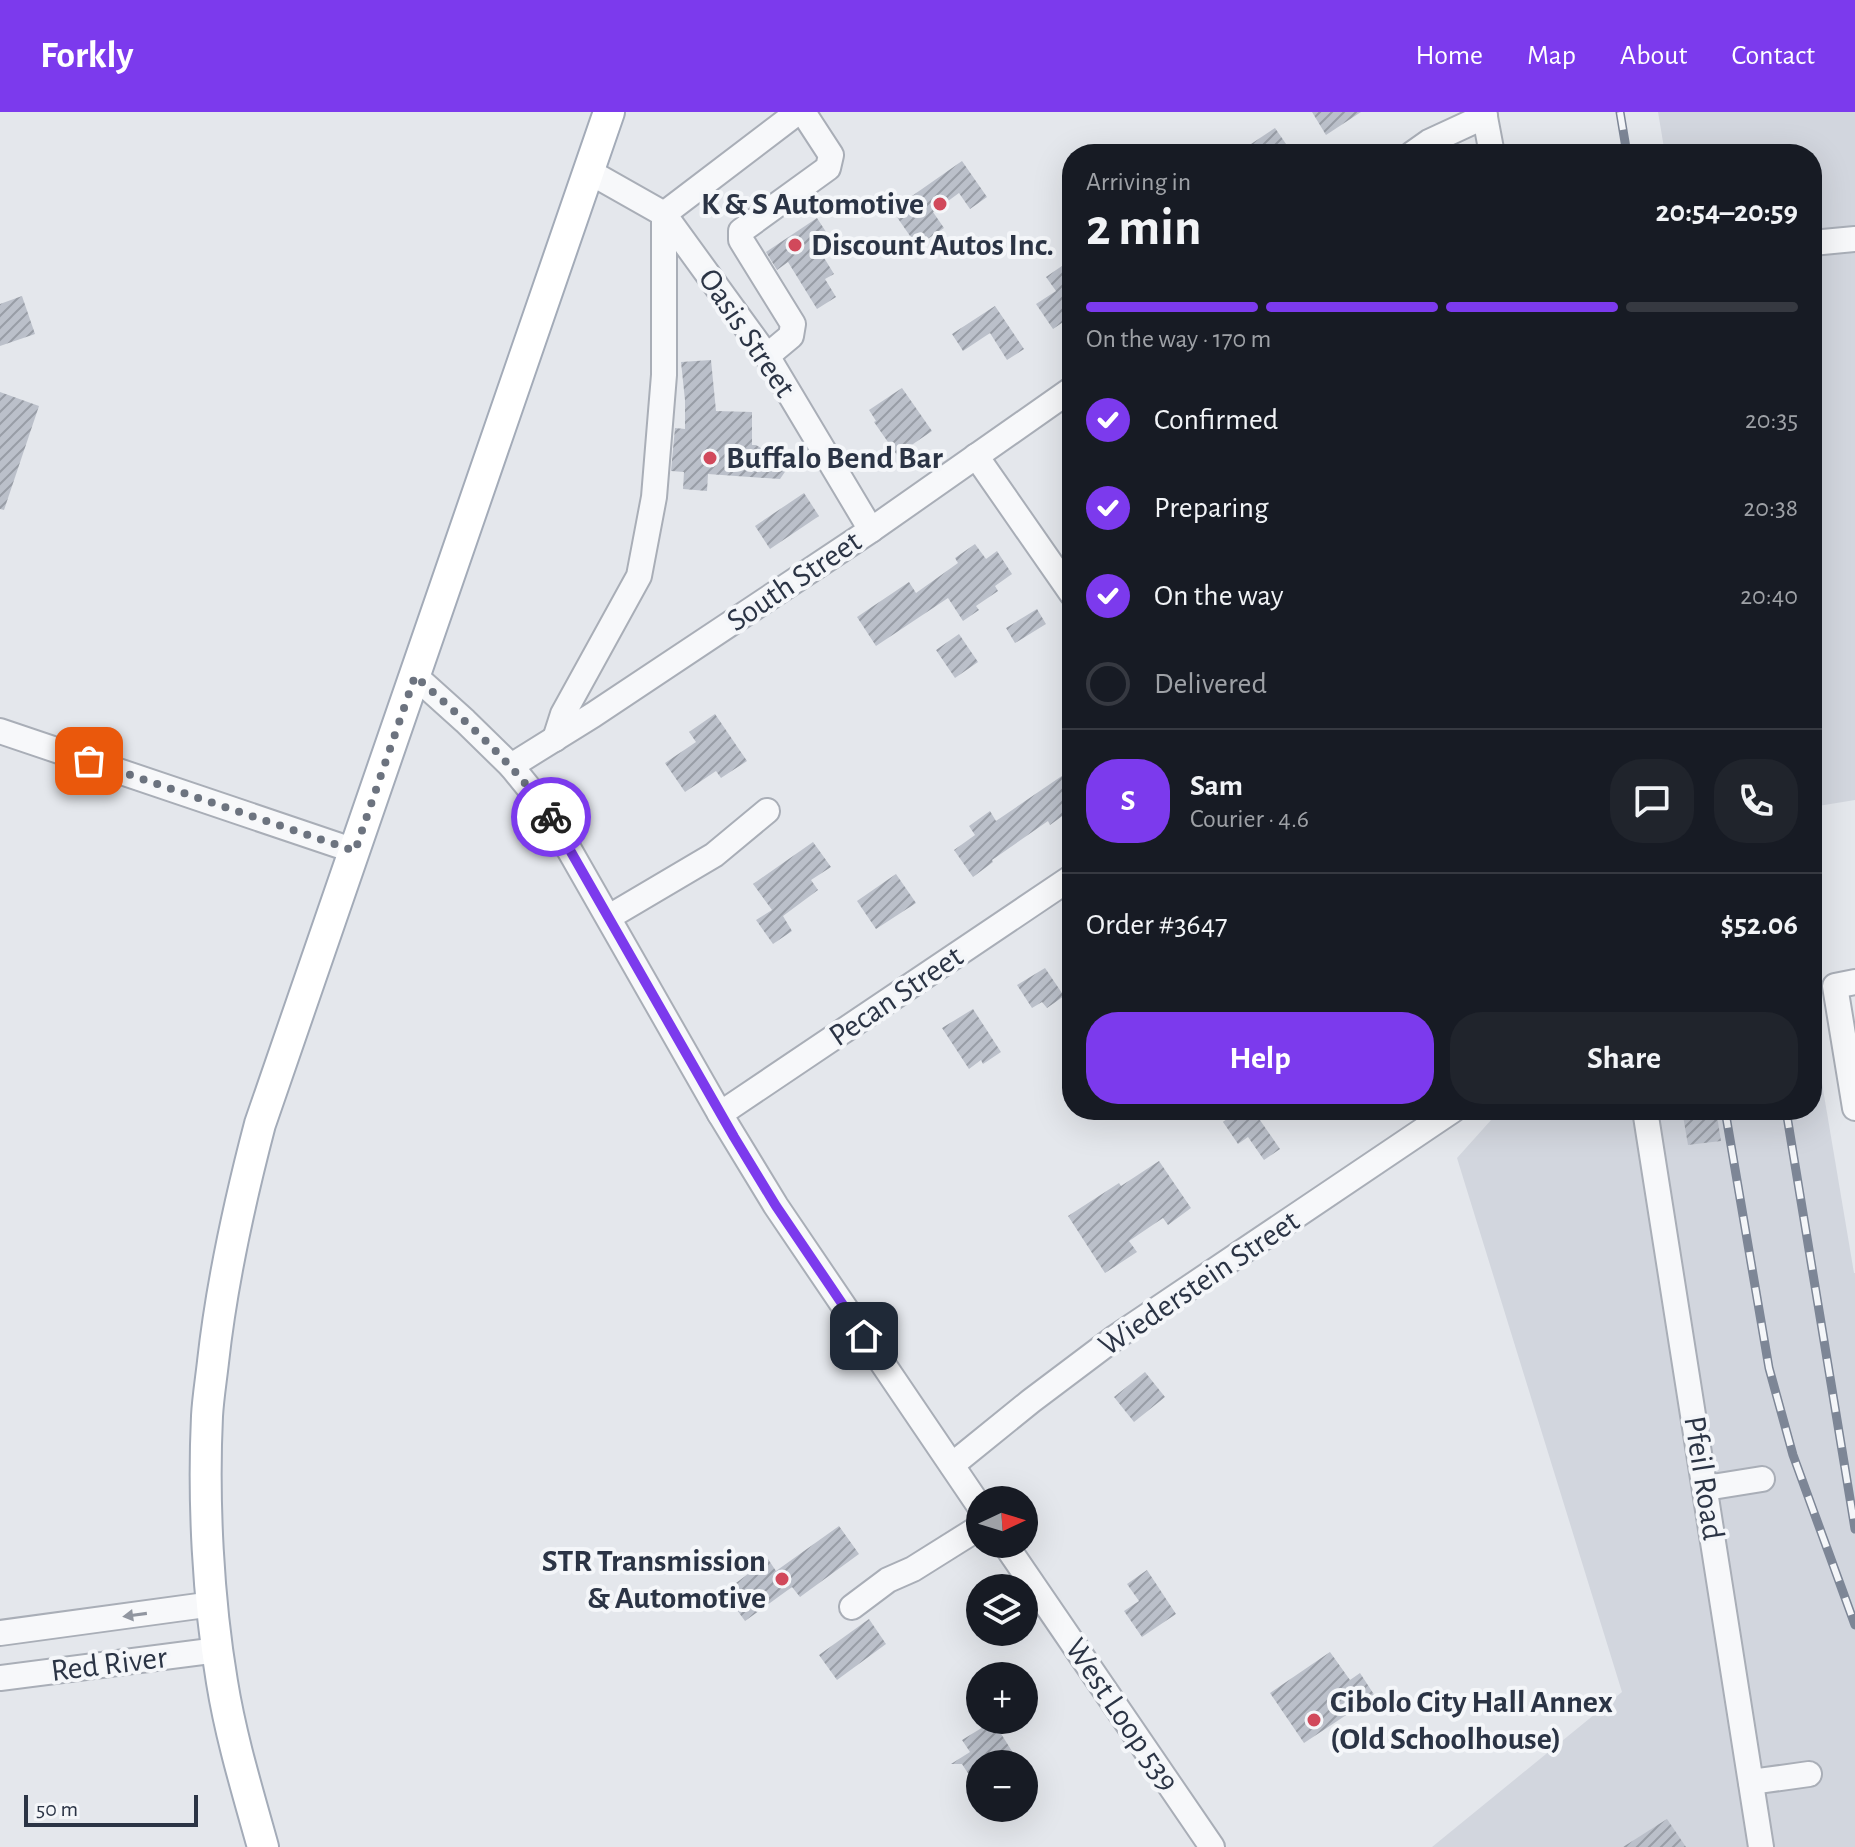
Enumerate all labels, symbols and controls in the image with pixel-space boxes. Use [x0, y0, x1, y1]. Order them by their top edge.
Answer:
text: Forkly [40, 37, 134, 75]
text: Home [1416, 42, 1483, 70]
text: Map [1527, 42, 1576, 70]
text: About [1620, 42, 1688, 70]
text: Contact [1732, 42, 1815, 70]
text: Arriving in [1086, 169, 1191, 195]
place label: K & S Automotive [701, 188, 924, 220]
marker: K & S Automotive [931, 195, 949, 213]
text: 20:54–20:59 [1655, 197, 1798, 227]
text: 2 min [1086, 202, 1201, 254]
place label: Discount Autos Inc. [811, 229, 1054, 261]
marker: Discount Autos Inc. [786, 236, 804, 254]
street label: Oasis Street [693, 263, 801, 403]
text: On the way · 170 m [1086, 326, 1271, 352]
icon: check [1086, 398, 1130, 442]
text: Confirmed [1154, 405, 1278, 435]
text: 20:35 [1745, 407, 1798, 433]
place label: Buffalo Bend Bar [726, 442, 943, 474]
marker: Buffalo Bend Bar [701, 449, 719, 467]
icon: check [1086, 486, 1130, 530]
text: Preparing [1154, 493, 1269, 523]
text: 20:38 [1743, 495, 1798, 521]
street label: South Street [721, 525, 867, 637]
icon: check [1086, 574, 1130, 618]
text: On the way [1154, 581, 1283, 611]
text: 20:40 [1740, 583, 1798, 609]
text: Delivered [1154, 669, 1267, 699]
pin [55, 727, 123, 795]
icon: bag [67, 739, 111, 783]
button: chat [1610, 759, 1694, 843]
button: phone [1714, 759, 1798, 843]
text: Sam [1190, 771, 1243, 801]
courier [511, 777, 591, 857]
text: S [1121, 786, 1135, 816]
icon: bike [529, 795, 573, 839]
text: Courier · 4.6 [1190, 806, 1309, 832]
text: Order #3647 [1086, 910, 1228, 940]
text: $52.06 [1720, 910, 1798, 940]
street label: Pecan Street [823, 940, 969, 1052]
button: Help [1086, 1012, 1434, 1104]
button: Share [1450, 1012, 1798, 1104]
street label: Wiederstein Street [1093, 1204, 1305, 1362]
pin [830, 1302, 898, 1370]
icon: home [842, 1314, 886, 1358]
street label: Pfeil Road [1678, 1414, 1730, 1542]
north arrow [966, 1486, 1038, 1558]
map controls [966, 1486, 1038, 1822]
place label: STR Transmission & Automotive [542, 1545, 766, 1614]
marker: STR Transmission & Automotive [773, 1570, 791, 1588]
button: layers [966, 1574, 1038, 1646]
one-way arrow [122, 1609, 147, 1622]
street label: West Loop 539 [1059, 1633, 1185, 1797]
street label: Red River [49, 1641, 170, 1687]
button: + [966, 1662, 1038, 1734]
place label: Cibolo City Hall Annex (Old Schoolhouse) [1330, 1686, 1613, 1755]
marker: Cibolo City Hall Annex (Old Schoolhouse) [1305, 1711, 1323, 1729]
button: − [966, 1750, 1038, 1822]
scale bar [24, 1791, 198, 1827]
text: 50 m [36, 1798, 78, 1820]

